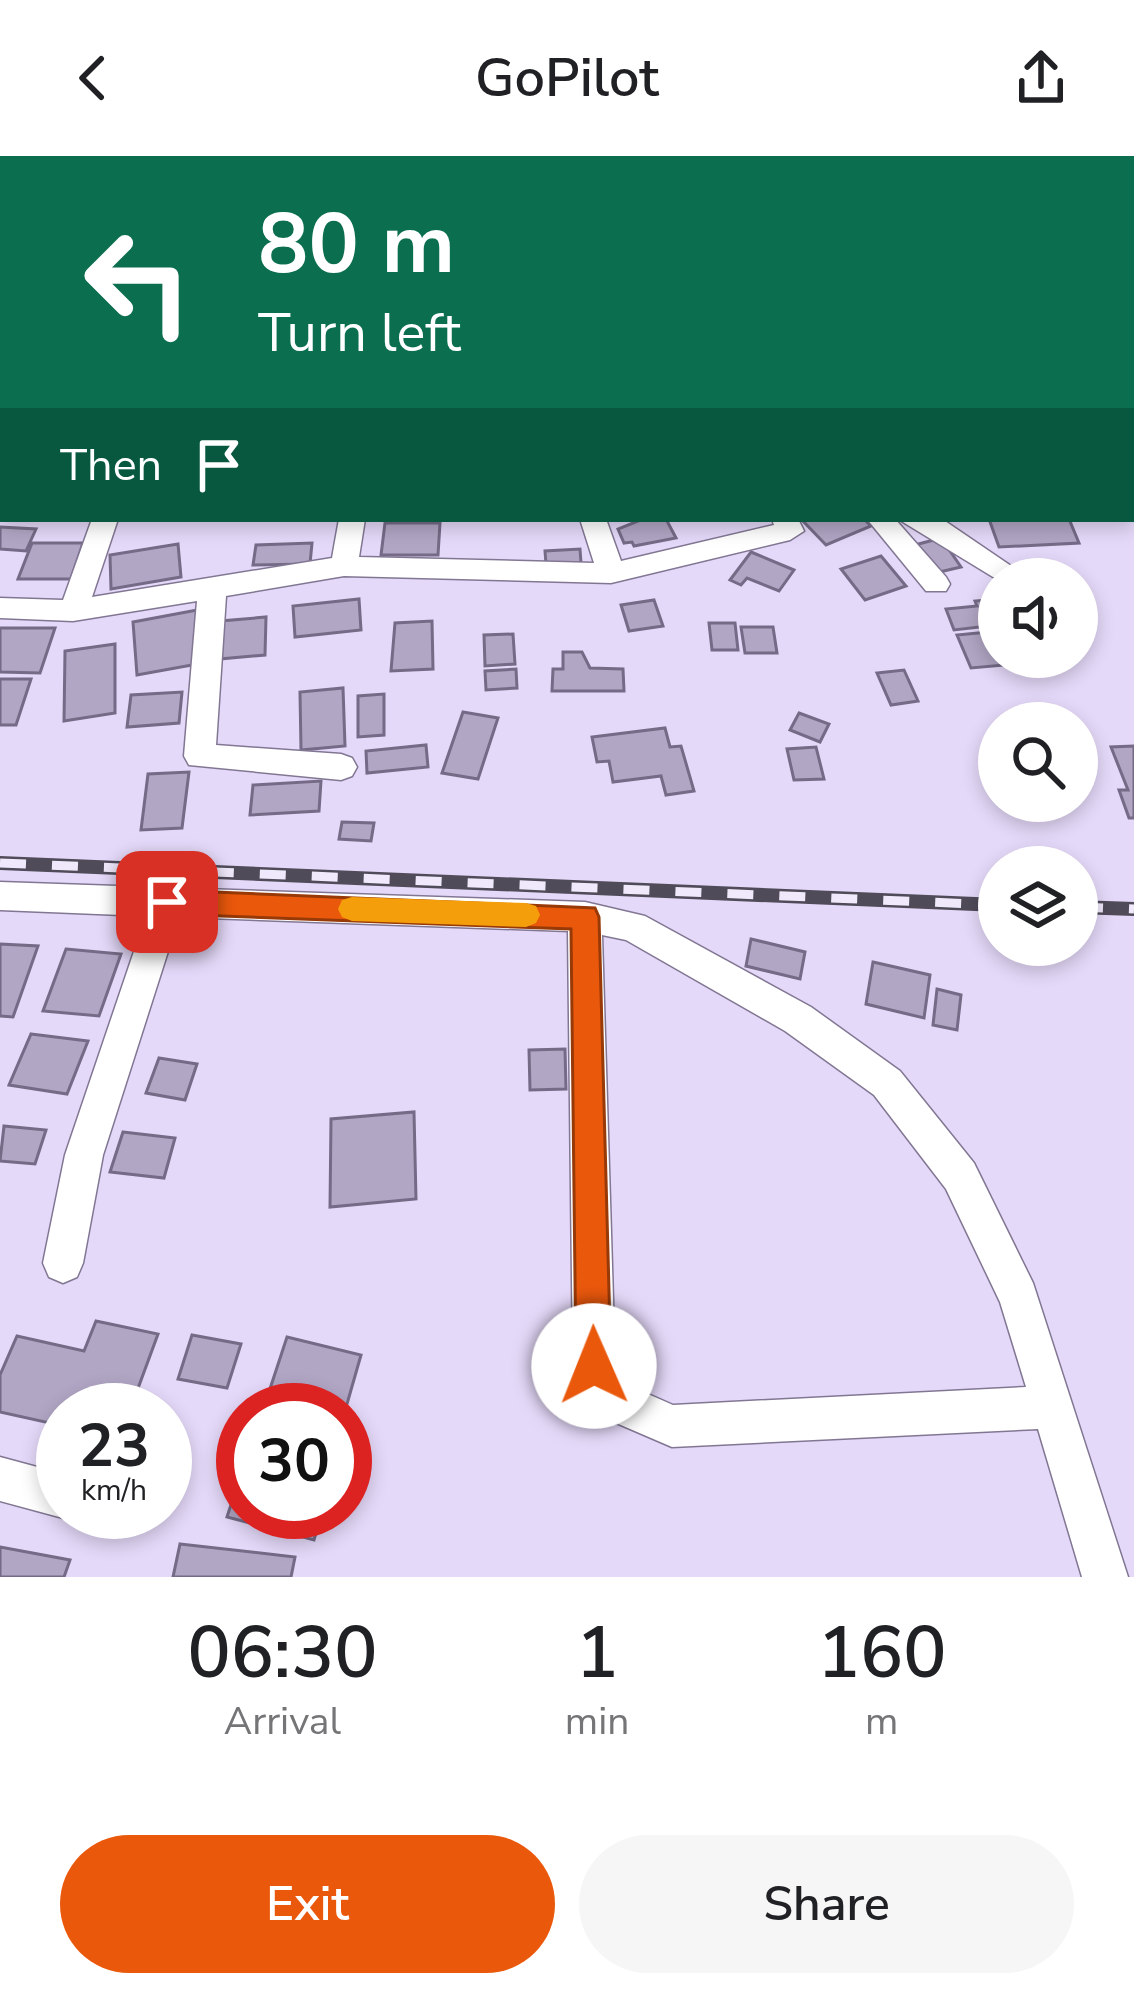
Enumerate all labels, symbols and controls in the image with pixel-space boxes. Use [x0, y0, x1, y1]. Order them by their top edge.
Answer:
text: GoPilot [475, 41, 659, 115]
icon: back [60, 45, 126, 111]
icon: share [1008, 45, 1074, 111]
text: 80 m [258, 187, 455, 302]
icon: left [60, 204, 216, 360]
text: Turn left [258, 296, 461, 370]
icon: arrive [186, 432, 252, 498]
text: Then [60, 435, 162, 496]
map controls [978, 558, 1098, 966]
button: sound [978, 558, 1098, 678]
button: search [978, 702, 1098, 822]
button: layers [978, 846, 1098, 966]
pin [116, 851, 218, 953]
icon: arrive [134, 869, 200, 935]
position arrow [531, 1303, 657, 1429]
speed limit sign: 30 [216, 1383, 372, 1539]
text: 23 [78, 1405, 150, 1487]
text: km/h [81, 1470, 147, 1511]
text: 06:30 [187, 1604, 377, 1702]
text: 1 [576, 1604, 619, 1702]
text: 160 [817, 1604, 946, 1702]
text: Arrival [224, 1695, 341, 1748]
text: min [565, 1695, 629, 1748]
text: m [865, 1695, 898, 1748]
button: Exit [60, 1835, 555, 1973]
button: Share [579, 1835, 1074, 1973]

